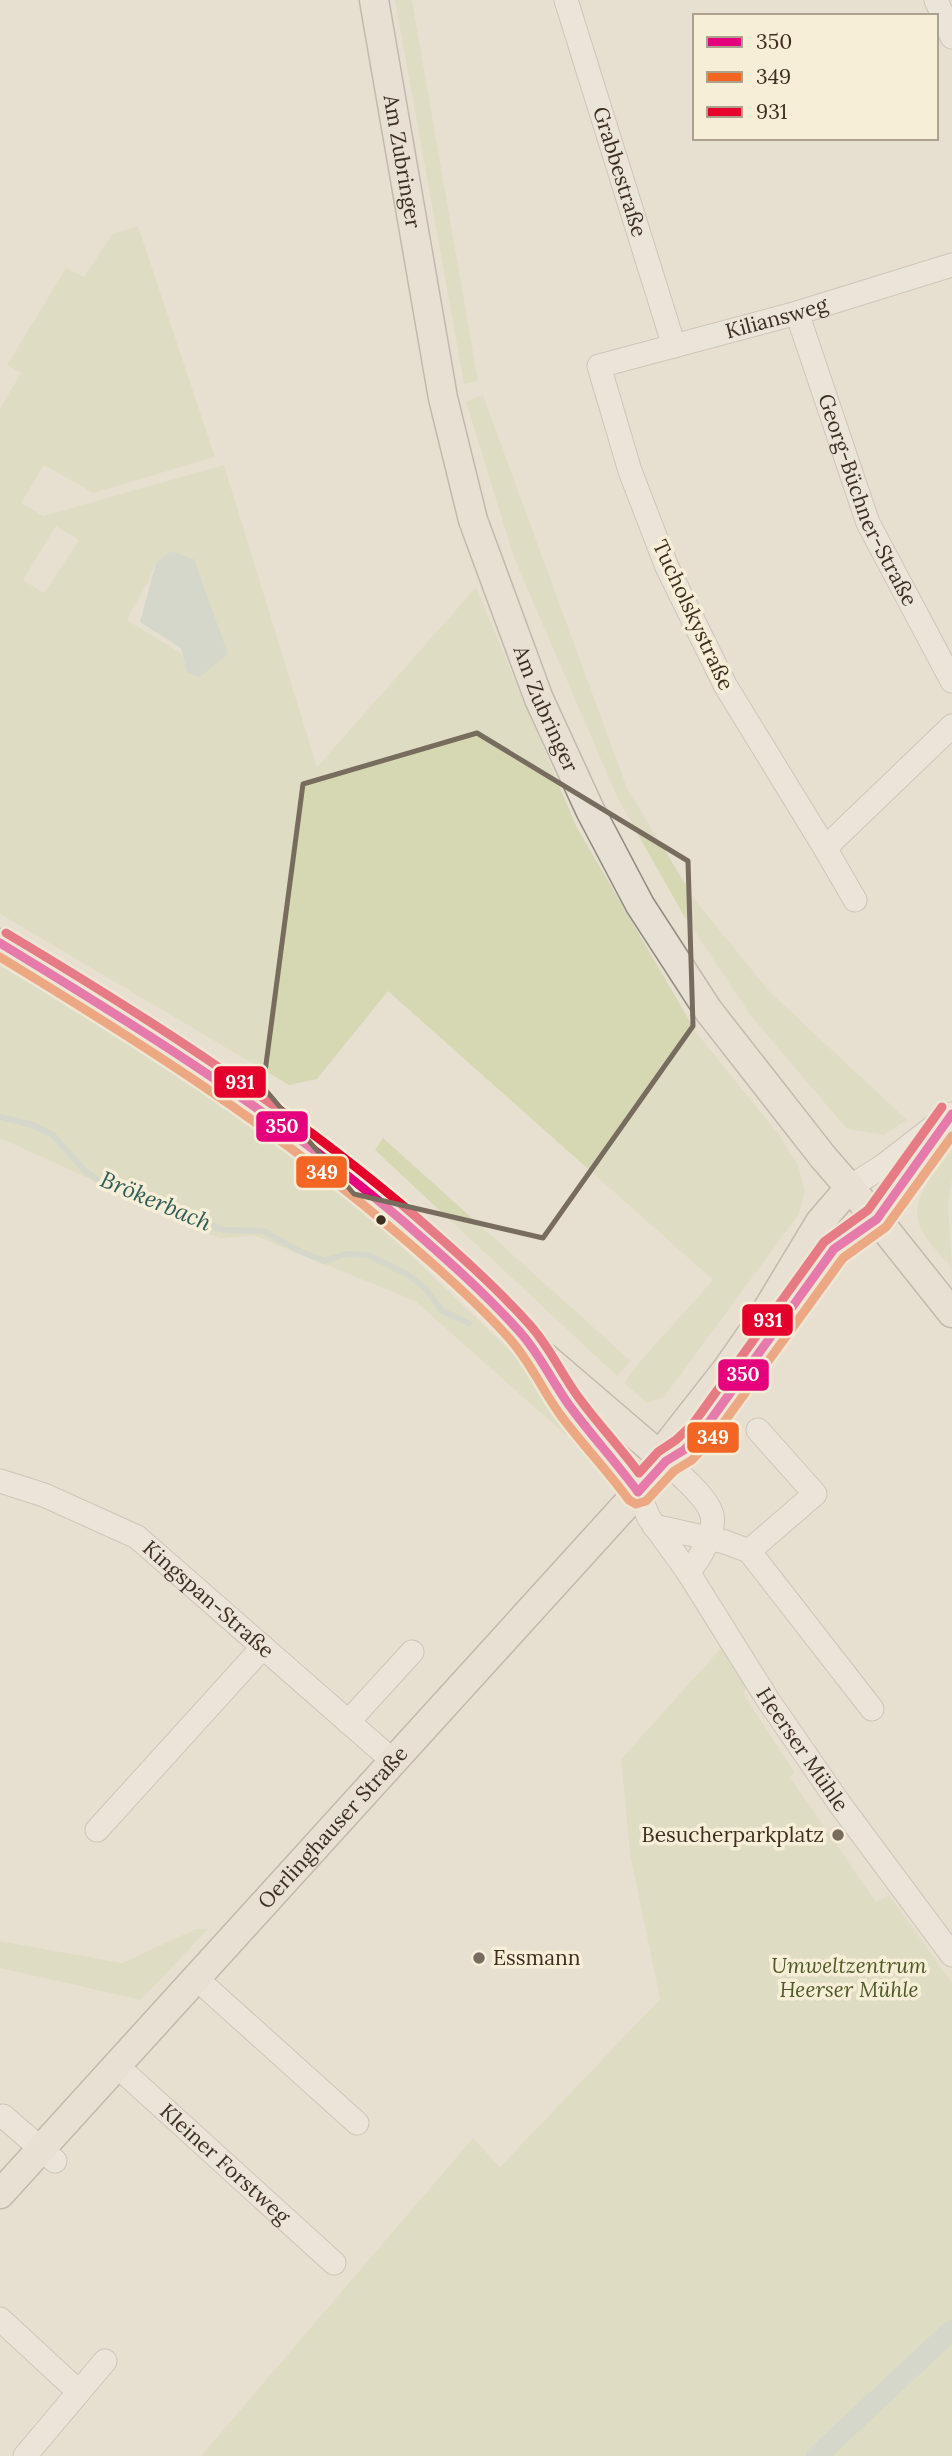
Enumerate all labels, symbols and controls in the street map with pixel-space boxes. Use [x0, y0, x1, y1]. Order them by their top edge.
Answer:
legend [693, 14, 938, 140]
text: 350 [756, 28, 792, 55]
text: 349 [756, 63, 791, 90]
street label: Am Zubringer [378, 92, 427, 230]
text: 931 [756, 98, 787, 125]
street label: Grabbestraße [587, 103, 653, 240]
street label: Kiliansweg [722, 290, 831, 345]
street label: Georg-Büchner-Straße [812, 390, 924, 611]
street label: Tucholskystraße [647, 535, 740, 694]
street label: Am Zubringer [507, 641, 585, 776]
line badge: 931 [213, 1065, 267, 1099]
text: 931 [225, 1070, 255, 1094]
line badge: 350 [255, 1110, 309, 1143]
text: 350 [266, 1114, 298, 1138]
line badge: 349 [295, 1155, 348, 1189]
text: 349 [306, 1160, 338, 1184]
water label: Brökerbach [96, 1164, 216, 1237]
unlabelled marker [374, 1213, 388, 1227]
line badge: 931 [741, 1303, 794, 1337]
text: 931 [753, 1308, 783, 1332]
line badge: 350 [717, 1358, 770, 1392]
text: 350 [727, 1362, 759, 1386]
line badge: 349 [686, 1421, 740, 1454]
text: 349 [697, 1425, 729, 1449]
street label: Kingspan-Straße [137, 1534, 280, 1664]
street label: Heerser Mühle [750, 1682, 855, 1817]
street label: Oerlinghauser Straße [252, 1740, 413, 1914]
place label: Besucherparkplatz [642, 1821, 824, 1848]
marker: Besucherparkplatz [830, 1827, 846, 1843]
place label: Essmann [493, 1944, 581, 1971]
marker: Essmann [471, 1950, 487, 1966]
park label: Umweltzentrum Heerser Mühle [771, 1952, 927, 2003]
street label: Kleiner Forstweg [154, 2097, 296, 2230]

